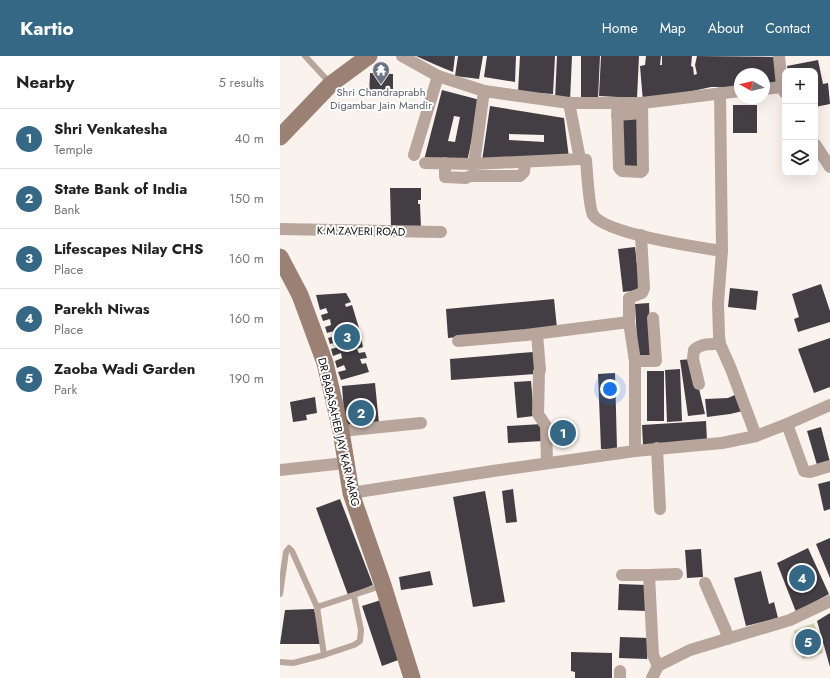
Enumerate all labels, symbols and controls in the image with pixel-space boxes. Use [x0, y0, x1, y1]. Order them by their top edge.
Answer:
text: Kartio [20, 15, 74, 42]
text: Home [602, 18, 638, 38]
text: Map [660, 18, 686, 38]
text: About [708, 18, 743, 38]
text: Contact [765, 18, 810, 38]
temple icon: Shri Chandraprabh Digambar Jain Mandir [371, 60, 391, 85]
north arrow [734, 68, 770, 104]
map controls [782, 68, 818, 176]
button: + [782, 68, 818, 104]
text: Nearby [16, 70, 74, 94]
text: 5 results [218, 73, 264, 92]
place label: Shri Chandraprabh Digambar Jain Mandir [330, 84, 432, 113]
button: − [782, 104, 818, 140]
text: Shri Venkatesha [54, 118, 167, 140]
text: 1 [26, 129, 32, 148]
text: 40 m [235, 129, 264, 148]
text: Temple [54, 140, 93, 159]
button: layers [782, 140, 818, 176]
text: State Bank of India [54, 178, 187, 200]
text: 2 [25, 189, 33, 208]
text: 150 m [229, 189, 264, 208]
text: Bank [54, 200, 80, 219]
street label: K.M.ZAVERI ROAD [317, 222, 406, 240]
text: Lifescapes Nilay CHS [54, 238, 203, 260]
text: 3 [25, 249, 33, 268]
text: 160 m [229, 249, 264, 268]
text: Place [54, 260, 83, 279]
text: Parekh Niwas [54, 298, 150, 320]
text: 4 [24, 309, 34, 328]
text: 160 m [229, 309, 264, 328]
text: Place [54, 320, 83, 339]
pin: 3 [334, 322, 360, 352]
street label: DR BABASAHEB JAY KAR MARG [314, 356, 364, 509]
text: Zaoba Wadi Garden [54, 358, 195, 380]
text: 5 [25, 369, 33, 388]
text: 190 m [229, 369, 264, 388]
your location [600, 379, 620, 399]
text: Park [54, 380, 77, 399]
pin: 2 [348, 398, 374, 428]
pin: 1 [550, 418, 576, 448]
pin: 4 [789, 563, 815, 593]
pin: 5 [795, 627, 821, 657]

